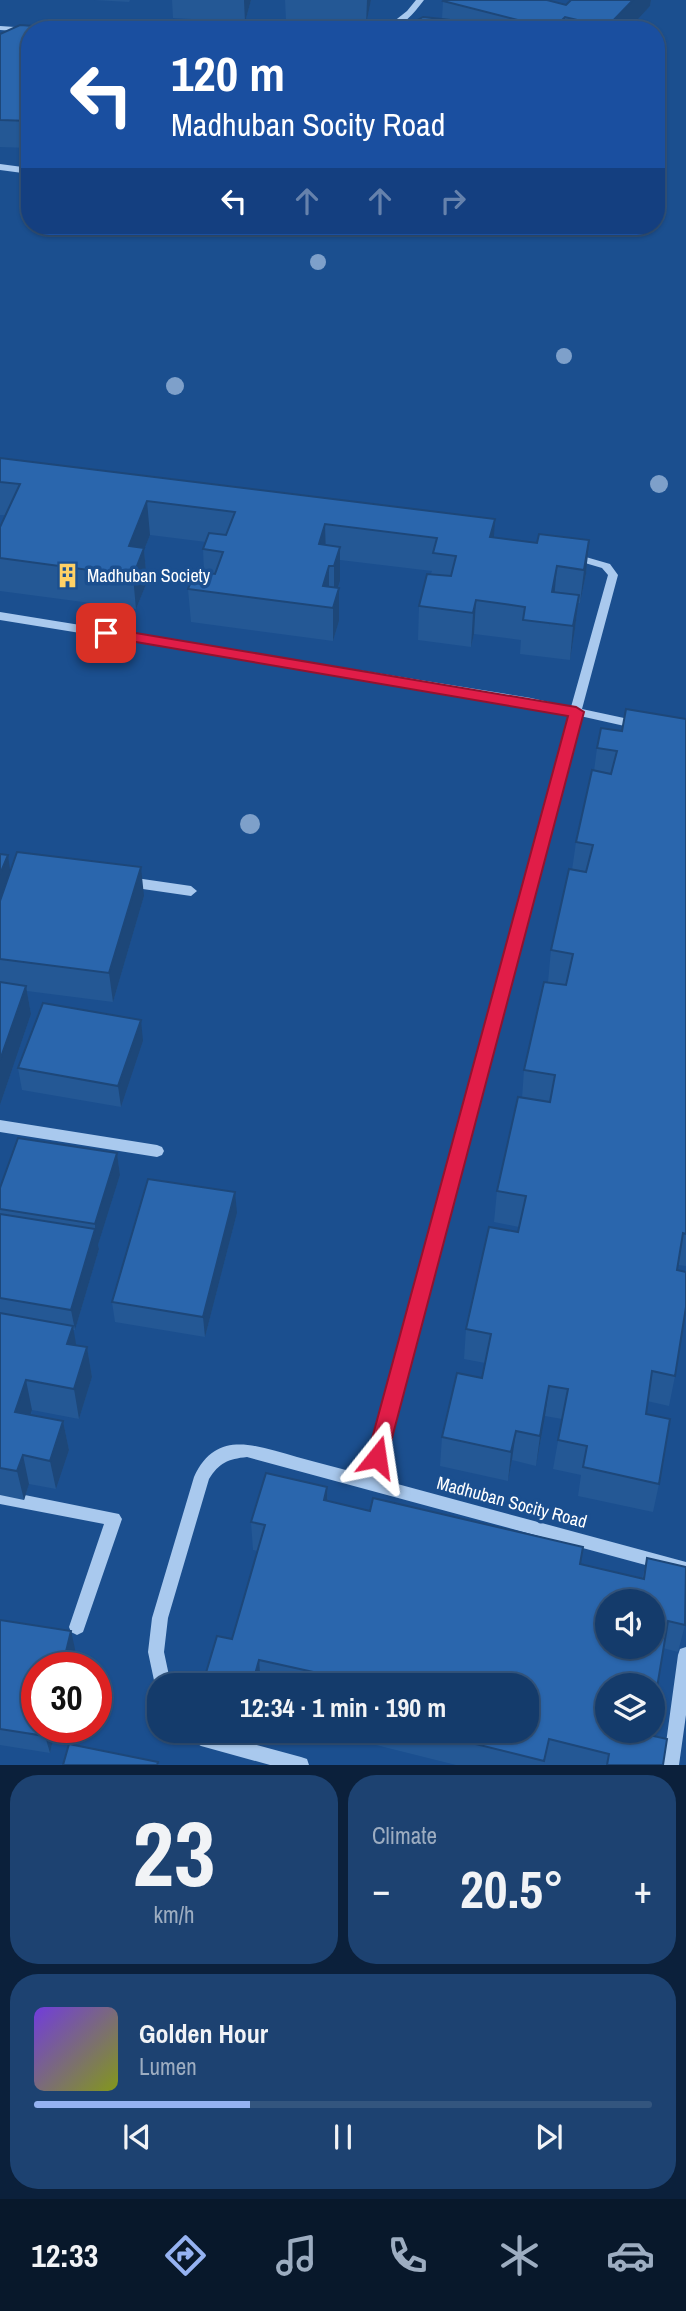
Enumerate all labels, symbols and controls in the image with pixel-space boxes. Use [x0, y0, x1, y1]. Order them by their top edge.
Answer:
text: 120 m [171, 40, 285, 106]
icon: left [56, 49, 147, 140]
text: Madhuban Socity Road [171, 103, 445, 146]
icon: left [215, 182, 253, 220]
icon: ahead [288, 182, 326, 220]
icon: ahead [361, 182, 399, 220]
icon: right [434, 182, 472, 220]
building icon: Madhuban Society [53, 561, 81, 589]
place label: Madhuban Society [87, 563, 211, 588]
pin [76, 603, 136, 663]
icon: arrive [87, 614, 125, 652]
position arrow [340, 1420, 414, 1494]
street label: Madhuban Socity Road [434, 1470, 590, 1534]
map controls [595, 1589, 665, 1743]
button: sound [595, 1589, 665, 1659]
speed limit sign: 30 [21, 1652, 112, 1743]
button: layers [595, 1673, 665, 1743]
text: 12:34 · 1 min · 190 m [240, 1690, 446, 1725]
text: 23 [133, 1792, 216, 1914]
text: Climate [372, 1820, 437, 1851]
text: 20.5° [460, 1854, 564, 1924]
text: − [372, 1864, 390, 1915]
text: + [634, 1864, 652, 1915]
text: km/h [154, 1899, 194, 1930]
text: Golden Hour [139, 2016, 268, 2051]
text: Lumen [139, 2051, 197, 2082]
icon: previous [118, 2118, 156, 2156]
icon: pause [324, 2118, 362, 2156]
icon: next [530, 2118, 568, 2156]
icon: directions [161, 2231, 210, 2280]
icon: music [272, 2231, 321, 2280]
icon: phone [383, 2231, 432, 2280]
icon: climate [495, 2231, 544, 2280]
icon: car [606, 2231, 655, 2280]
text: 12:33 [31, 2234, 98, 2277]

